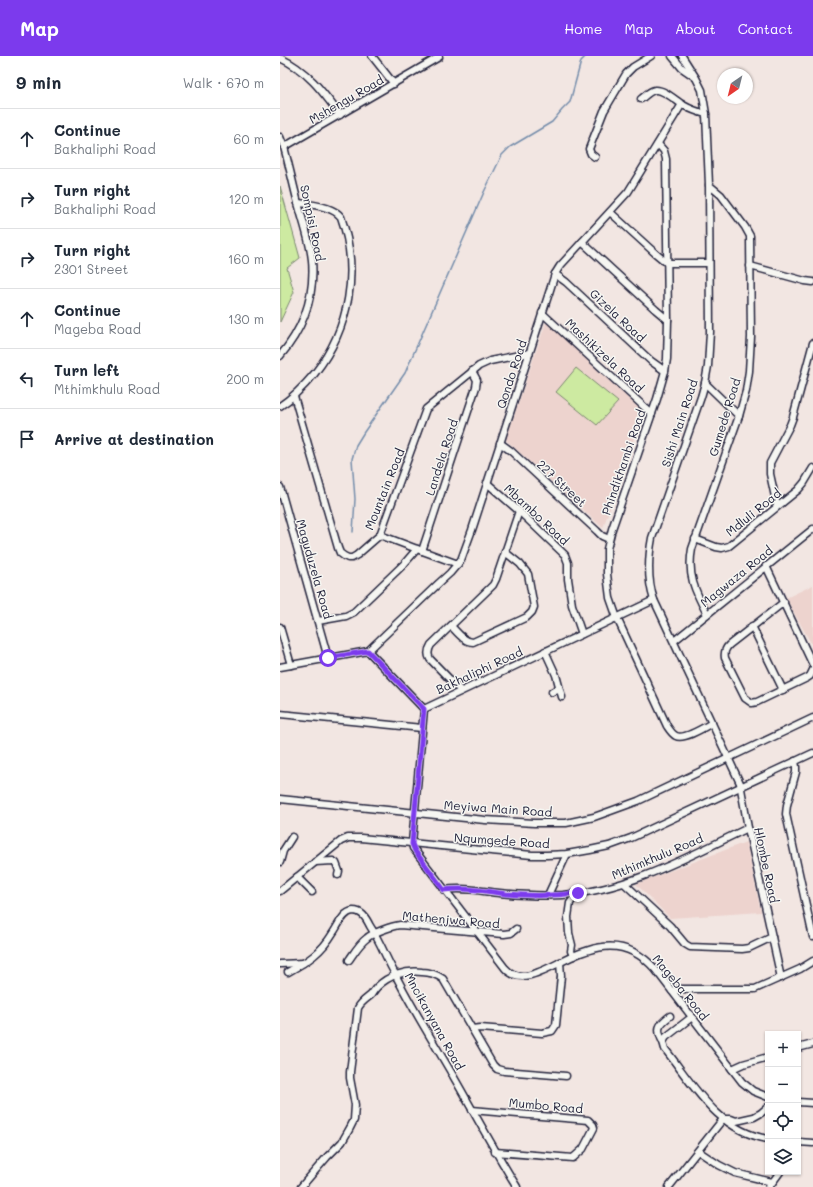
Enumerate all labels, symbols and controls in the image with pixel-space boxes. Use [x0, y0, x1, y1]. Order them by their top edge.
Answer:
text: Map [20, 16, 59, 41]
text: Home [564, 19, 602, 38]
text: Map [624, 19, 653, 38]
text: About [675, 19, 716, 38]
text: Contact [738, 19, 793, 38]
north arrow [717, 68, 753, 104]
text: 9 min [16, 71, 61, 93]
street label: Mshengu Road [306, 71, 386, 127]
text: Walk · 670 m [183, 74, 264, 91]
text: Continue [54, 120, 121, 140]
icon: ahead [16, 128, 38, 150]
text: 60 m [234, 130, 264, 147]
text: Bakhaliphi Road [54, 140, 156, 157]
text: Turn right [54, 180, 131, 200]
street label: Sompisi Road [297, 183, 329, 263]
icon: right [16, 188, 38, 210]
text: 120 m [228, 190, 264, 207]
text: Bakhaliphi Road [54, 200, 156, 217]
text: Turn right [54, 240, 131, 260]
icon: right [16, 248, 38, 270]
text: 160 m [228, 250, 264, 267]
text: 2301 Street [54, 260, 128, 277]
street label: Gizela Road [587, 285, 650, 345]
text: Continue [54, 300, 121, 320]
icon: ahead [16, 308, 38, 330]
text: 130 m [228, 310, 264, 327]
street label: Mashikizela Road [562, 314, 648, 396]
text: Mageba Road [54, 320, 141, 337]
street label: Qondo Road [492, 337, 530, 411]
text: Turn left [54, 360, 119, 380]
icon: left [16, 368, 38, 390]
text: 200 m [226, 370, 264, 387]
street label: Gumede Road [704, 375, 744, 458]
street label: Sishi Main Road [657, 377, 701, 469]
text: Mthimkhulu Road [54, 380, 160, 397]
street label: Phindikhambi Road [597, 407, 649, 517]
street label: Landela Road [421, 416, 461, 497]
icon: arrive [16, 428, 38, 450]
text: Arrive at destination [54, 429, 214, 449]
street label: Mountain Road [360, 445, 408, 532]
street label: 227 Street [534, 456, 590, 510]
street label: Mbambo Road [501, 480, 573, 548]
street label: Mdluli Road [722, 484, 784, 539]
street label: Maguduzela Road [293, 517, 337, 621]
street label: Magwaza Road [697, 542, 776, 610]
street label: Bakhaliphi Road [433, 643, 525, 697]
route start [319, 649, 337, 667]
street label: Meyiwa Main Road [443, 796, 553, 820]
street label: Hlombe Road [751, 826, 783, 905]
street label: Nqumgede Road [454, 829, 551, 851]
street label: Mthimkhulu Road [609, 829, 706, 882]
route end [569, 884, 587, 902]
street label: Mathenjwa Road [402, 907, 501, 931]
street label: Mageba Road [650, 951, 713, 1024]
street label: Mncikanyana Road [402, 969, 469, 1073]
map controls [765, 1031, 801, 1175]
button: + [765, 1031, 801, 1067]
button: − [765, 1067, 801, 1103]
street label: Mumbo Road [508, 1094, 584, 1116]
button: locate [765, 1103, 801, 1139]
button: layers [765, 1139, 801, 1175]

